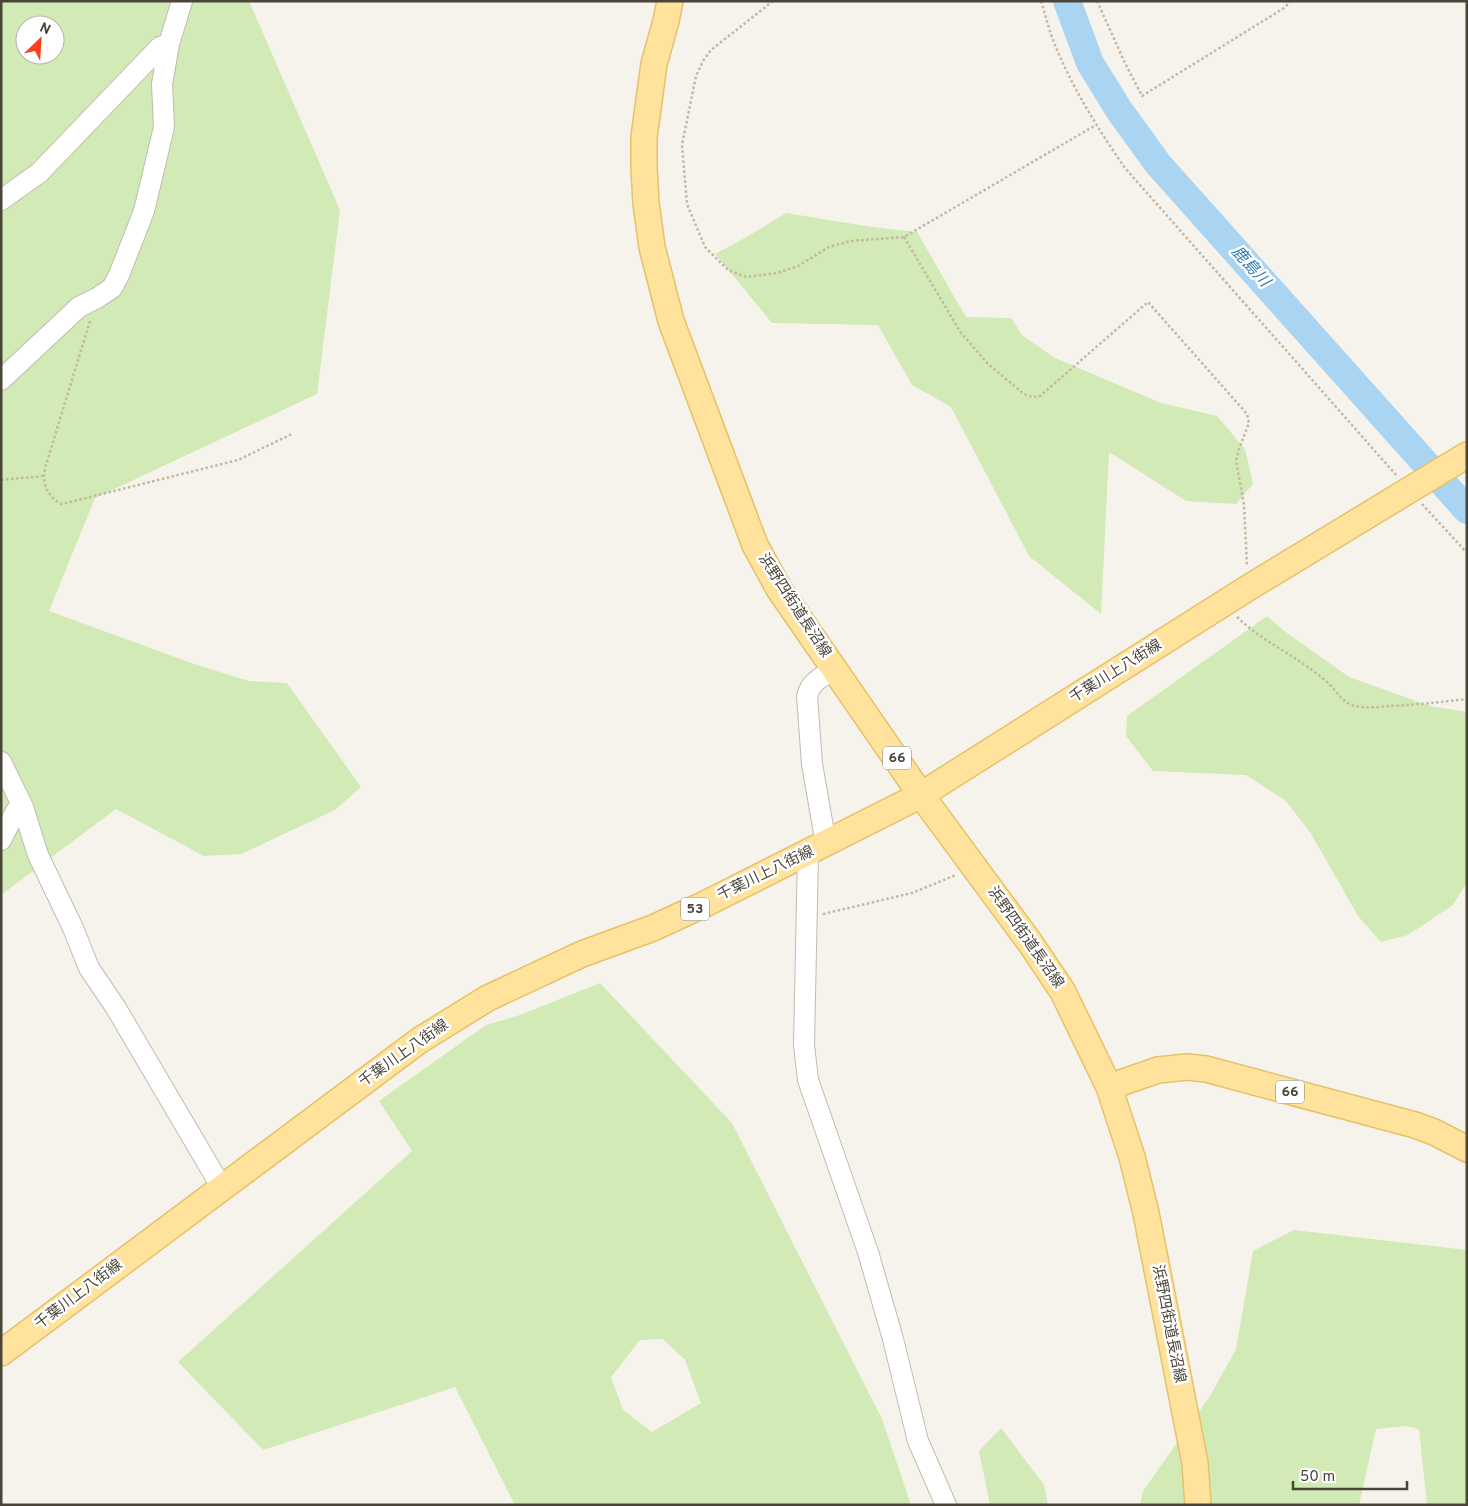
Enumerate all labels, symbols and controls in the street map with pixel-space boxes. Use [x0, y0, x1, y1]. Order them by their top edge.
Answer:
north arrow [15, 15, 65, 65]
text: N [37, 20, 53, 39]
water label: 鹿島川 [1227, 242, 1275, 293]
street label: 浜野四街道長沼線 [753, 550, 835, 662]
street label: 千葉川上八街線 [1066, 636, 1166, 708]
road number: 66 [883, 746, 911, 770]
street label: 千葉川上八街線 [715, 842, 817, 906]
street label: 浜野四街道長沼線 [983, 883, 1067, 993]
road number: 53 [681, 898, 709, 921]
street label: 千葉川上八街線 [356, 1016, 452, 1092]
road number: 66 [1276, 1080, 1304, 1104]
street label: 千葉川上八街線 [31, 1256, 127, 1334]
street label: 浜野四街道長沼線 [1147, 1263, 1189, 1385]
scale bar [1293, 1458, 1407, 1490]
text: 50 m [1300, 1468, 1335, 1487]

